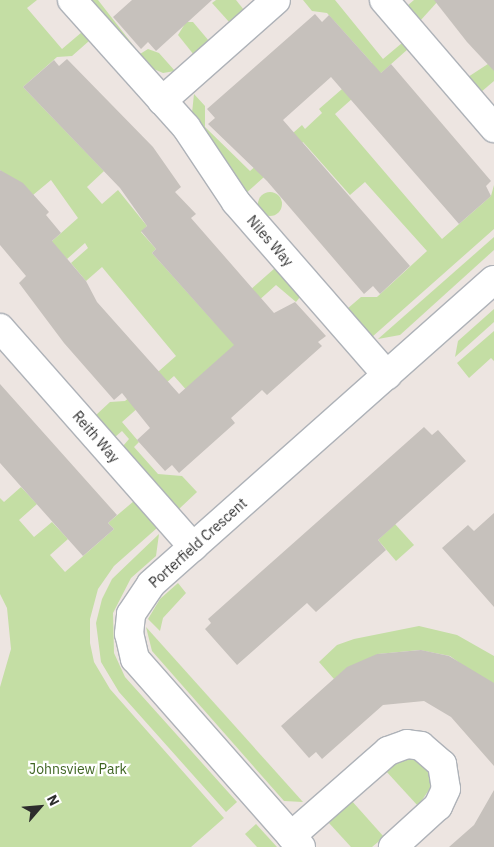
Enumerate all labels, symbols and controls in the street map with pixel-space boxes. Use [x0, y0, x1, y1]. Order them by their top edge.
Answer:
street label: Niles Way [243, 212, 297, 270]
street label: Reith Way [69, 408, 123, 466]
street label: Porterfield Crescent [146, 495, 250, 591]
park label: Johnsview Park [29, 761, 127, 777]
north arrow [15, 782, 65, 832]
text: N [43, 792, 64, 809]

